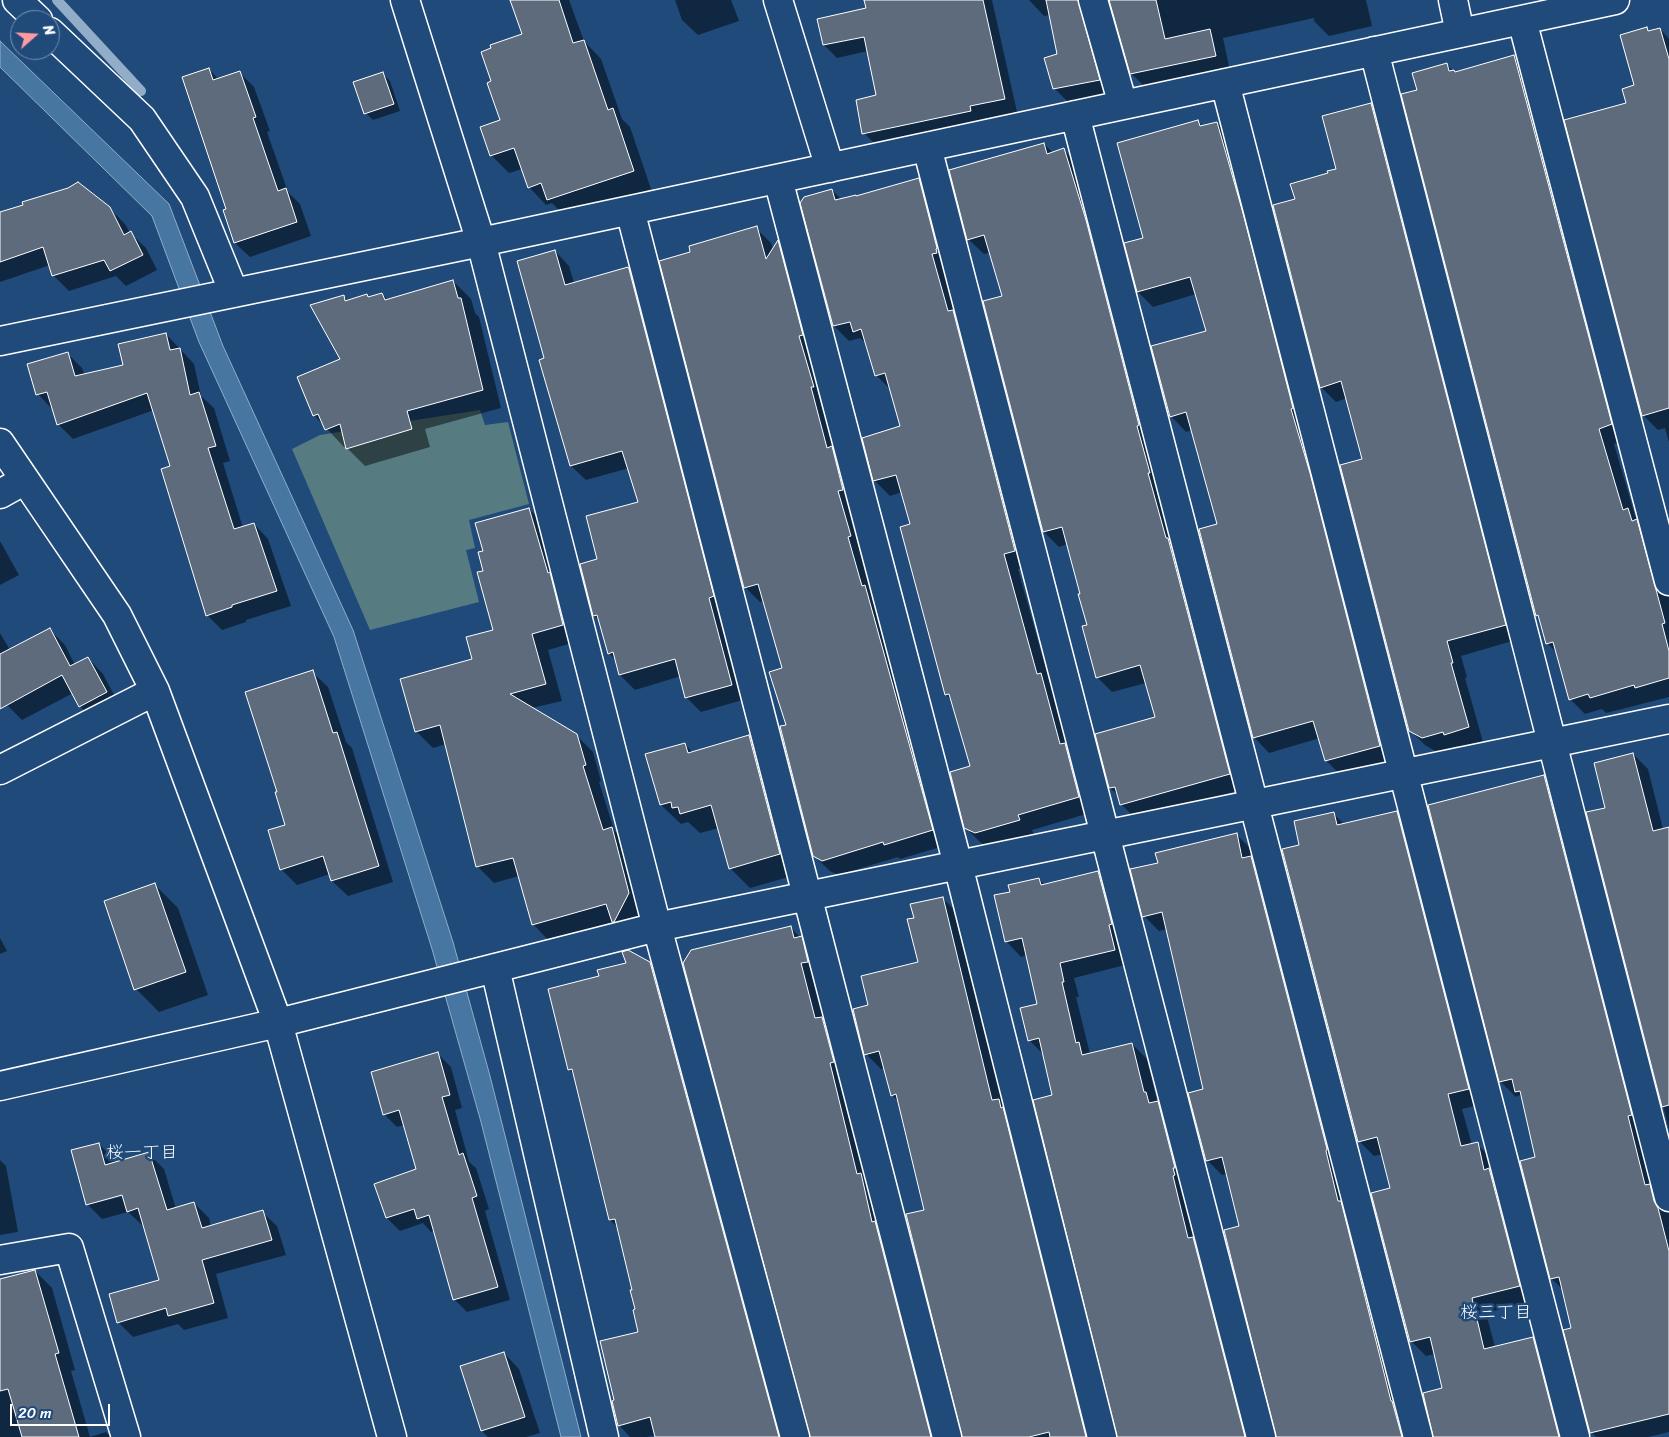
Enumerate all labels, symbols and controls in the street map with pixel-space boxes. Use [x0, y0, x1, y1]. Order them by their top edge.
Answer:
north arrow [10, 10, 60, 60]
text: N [35, 22, 62, 39]
district label: 桜一丁目 [106, 1142, 178, 1164]
district label: 桜三丁目 [1460, 1302, 1532, 1324]
scale bar [12, 1394, 112, 1426]
text: 20 m [18, 1400, 52, 1426]

